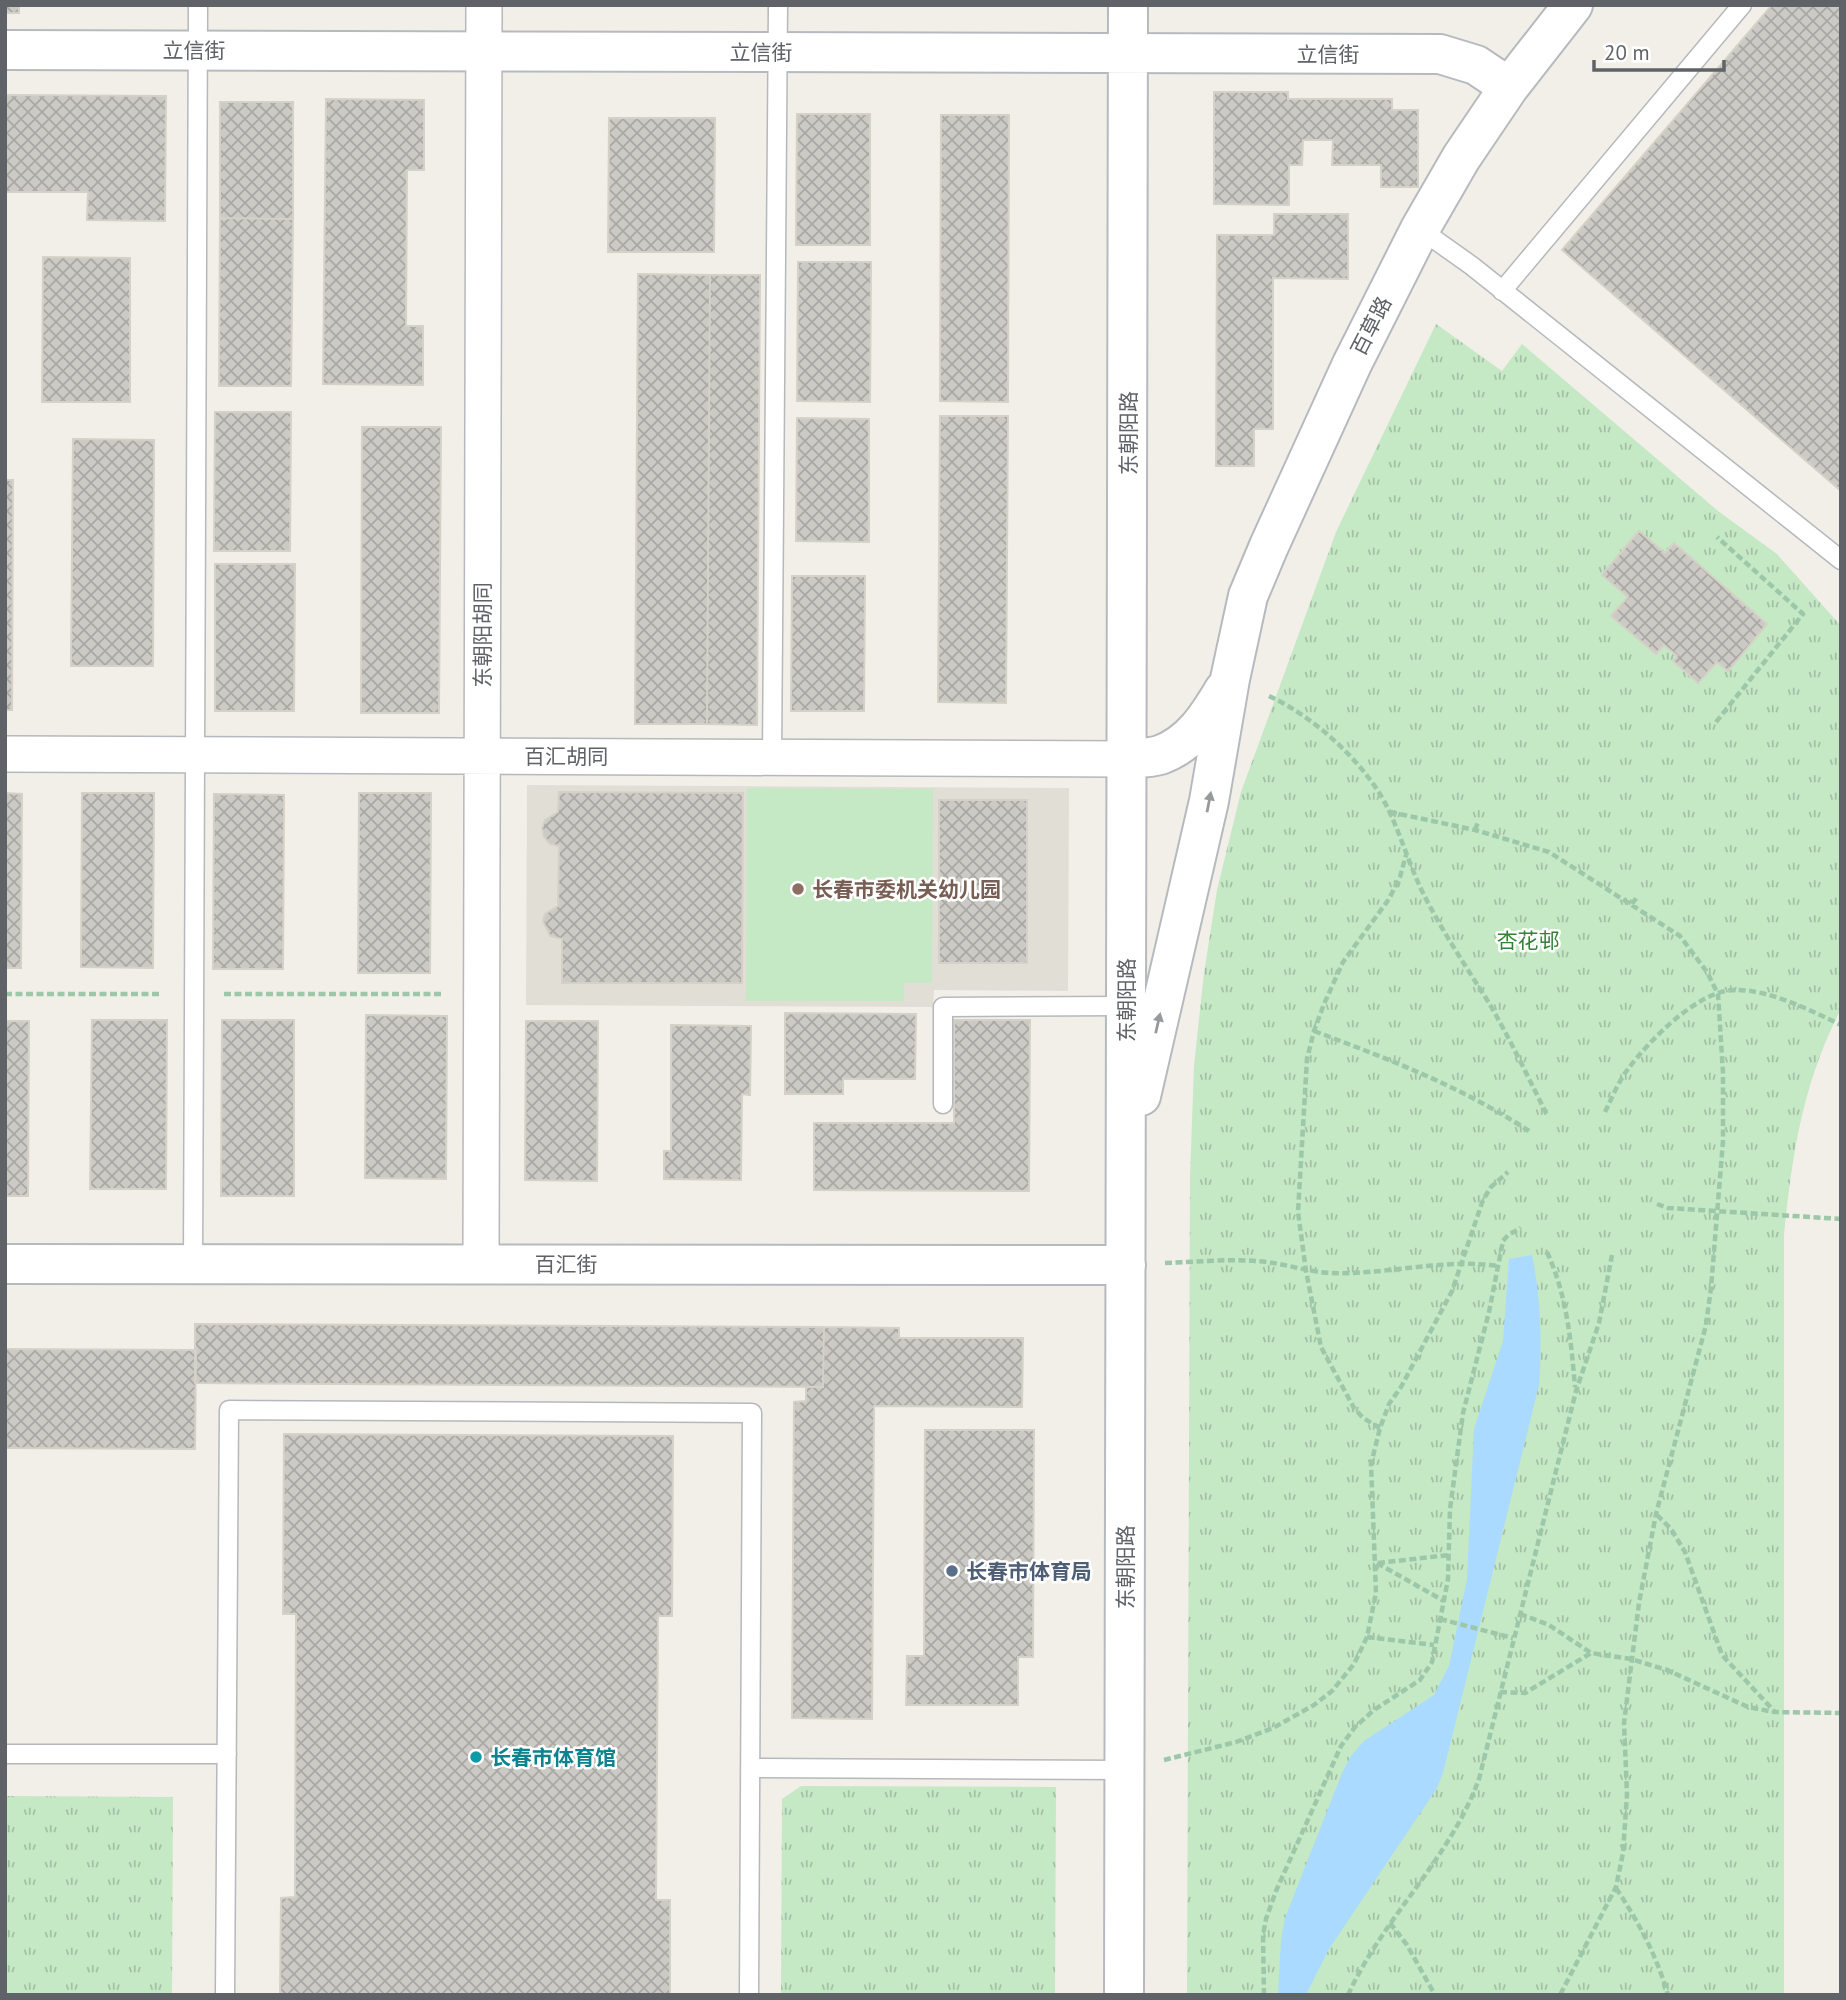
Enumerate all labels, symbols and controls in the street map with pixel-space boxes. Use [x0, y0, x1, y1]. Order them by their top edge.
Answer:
scale bar [1594, 28, 1724, 72]
street label: 立信街 [163, 37, 226, 64]
street label: 立信街 [730, 39, 793, 66]
text: 20 m [1604, 39, 1650, 66]
street label: 立信街 [1297, 41, 1360, 68]
street label: 百草路 [1345, 292, 1397, 360]
street label: 东朝阳路 [1115, 391, 1142, 475]
street label: 东朝阳胡同 [469, 583, 496, 688]
street label: 百汇胡同 [524, 743, 608, 770]
one-way arrow [1203, 791, 1214, 813]
place label: 长春市委机关幼儿园 [812, 876, 1001, 903]
marker: 长春市委机关幼儿园 [790, 881, 806, 897]
park label: 杏花邨 [1497, 927, 1560, 954]
street label: 东朝阳路 [1113, 958, 1140, 1042]
one-way arrow [1153, 1012, 1164, 1034]
street label: 百汇街 [535, 1251, 598, 1278]
street label: 东朝阳路 [1112, 1525, 1139, 1609]
place label: 长春市体育局 [966, 1558, 1092, 1585]
marker: 长春市体育局 [944, 1563, 960, 1579]
place label: 长春市体育馆 [490, 1744, 616, 1771]
marker: 长春市体育馆 [468, 1749, 484, 1765]

